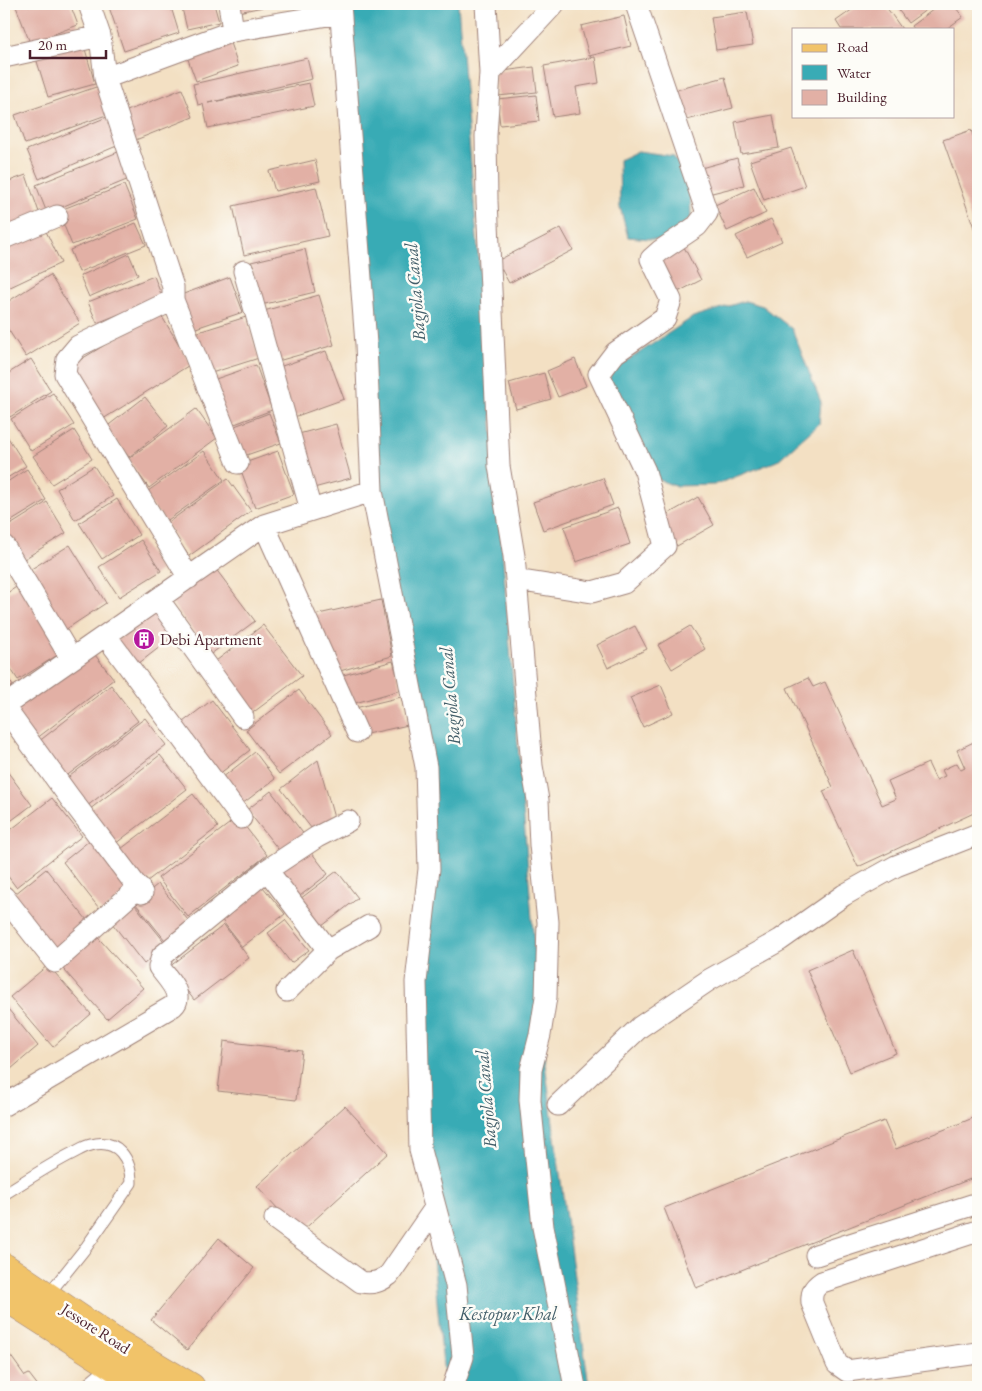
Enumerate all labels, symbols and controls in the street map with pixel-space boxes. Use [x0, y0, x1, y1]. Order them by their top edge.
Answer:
scale bar [30, 28, 106, 60]
legend [792, 28, 954, 118]
text: 20 m [38, 35, 67, 54]
text: Road [837, 37, 869, 56]
text: Water [837, 63, 871, 82]
text: Building [837, 87, 887, 106]
water label: Bagjola Canal [399, 241, 431, 343]
building icon: Debi Apartment [132, 627, 156, 651]
place label: Debi Apartment [160, 629, 262, 650]
water label: Bagjola Canal [434, 645, 466, 747]
water label: Bagjola Canal [470, 1048, 502, 1150]
street label: Jessore Road [56, 1297, 135, 1359]
water label: Kestopur Khal [458, 1302, 558, 1326]

